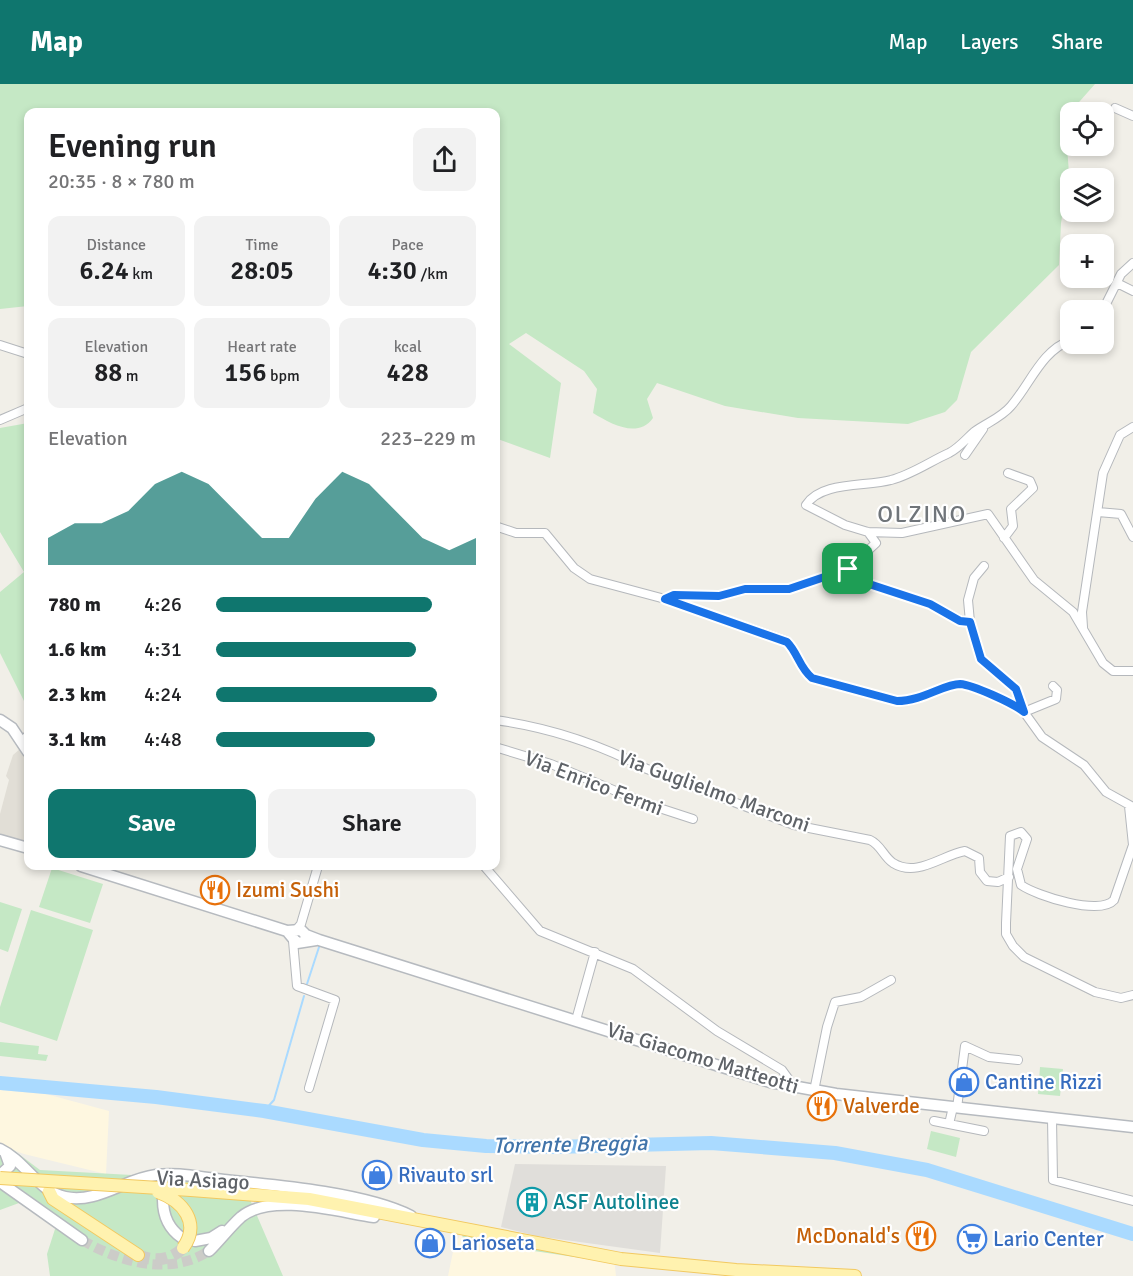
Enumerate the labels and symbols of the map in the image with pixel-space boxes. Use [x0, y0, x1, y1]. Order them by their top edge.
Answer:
district label: OLZINO [877, 499, 967, 529]
pin [822, 543, 873, 594]
street label: Via Guglielmo Marconi [614, 744, 814, 838]
street label: Via Enrico Fermi [521, 745, 667, 821]
restaurant icon: Izumi Sushi [199, 874, 231, 906]
place label: Izumi Sushi [236, 877, 340, 903]
street label: Via Giacomo Matteotti [604, 1016, 802, 1100]
shop icon: Cantine Rizzi [948, 1066, 980, 1098]
place label: Cantine Rizzi [985, 1069, 1102, 1095]
restaurant icon: Valverde [806, 1090, 838, 1122]
place label: Valverde [843, 1093, 920, 1119]
water label: Torrente Breggia [493, 1129, 648, 1159]
shop icon: Rivauto srl [361, 1159, 393, 1191]
place label: Rivauto srl [398, 1162, 494, 1188]
street label: Via Asiago [156, 1165, 250, 1195]
building icon: ASF Autolinee [516, 1186, 548, 1218]
place label: ASF Autolinee [553, 1189, 680, 1215]
restaurant icon: McDonald's [905, 1220, 937, 1252]
place label: McDonald's [796, 1223, 900, 1249]
supermarket icon: Lario Center [956, 1223, 988, 1255]
place label: Lario Center [993, 1226, 1104, 1252]
shop icon: Larioseta [414, 1227, 446, 1259]
place label: Larioseta [451, 1230, 535, 1256]

